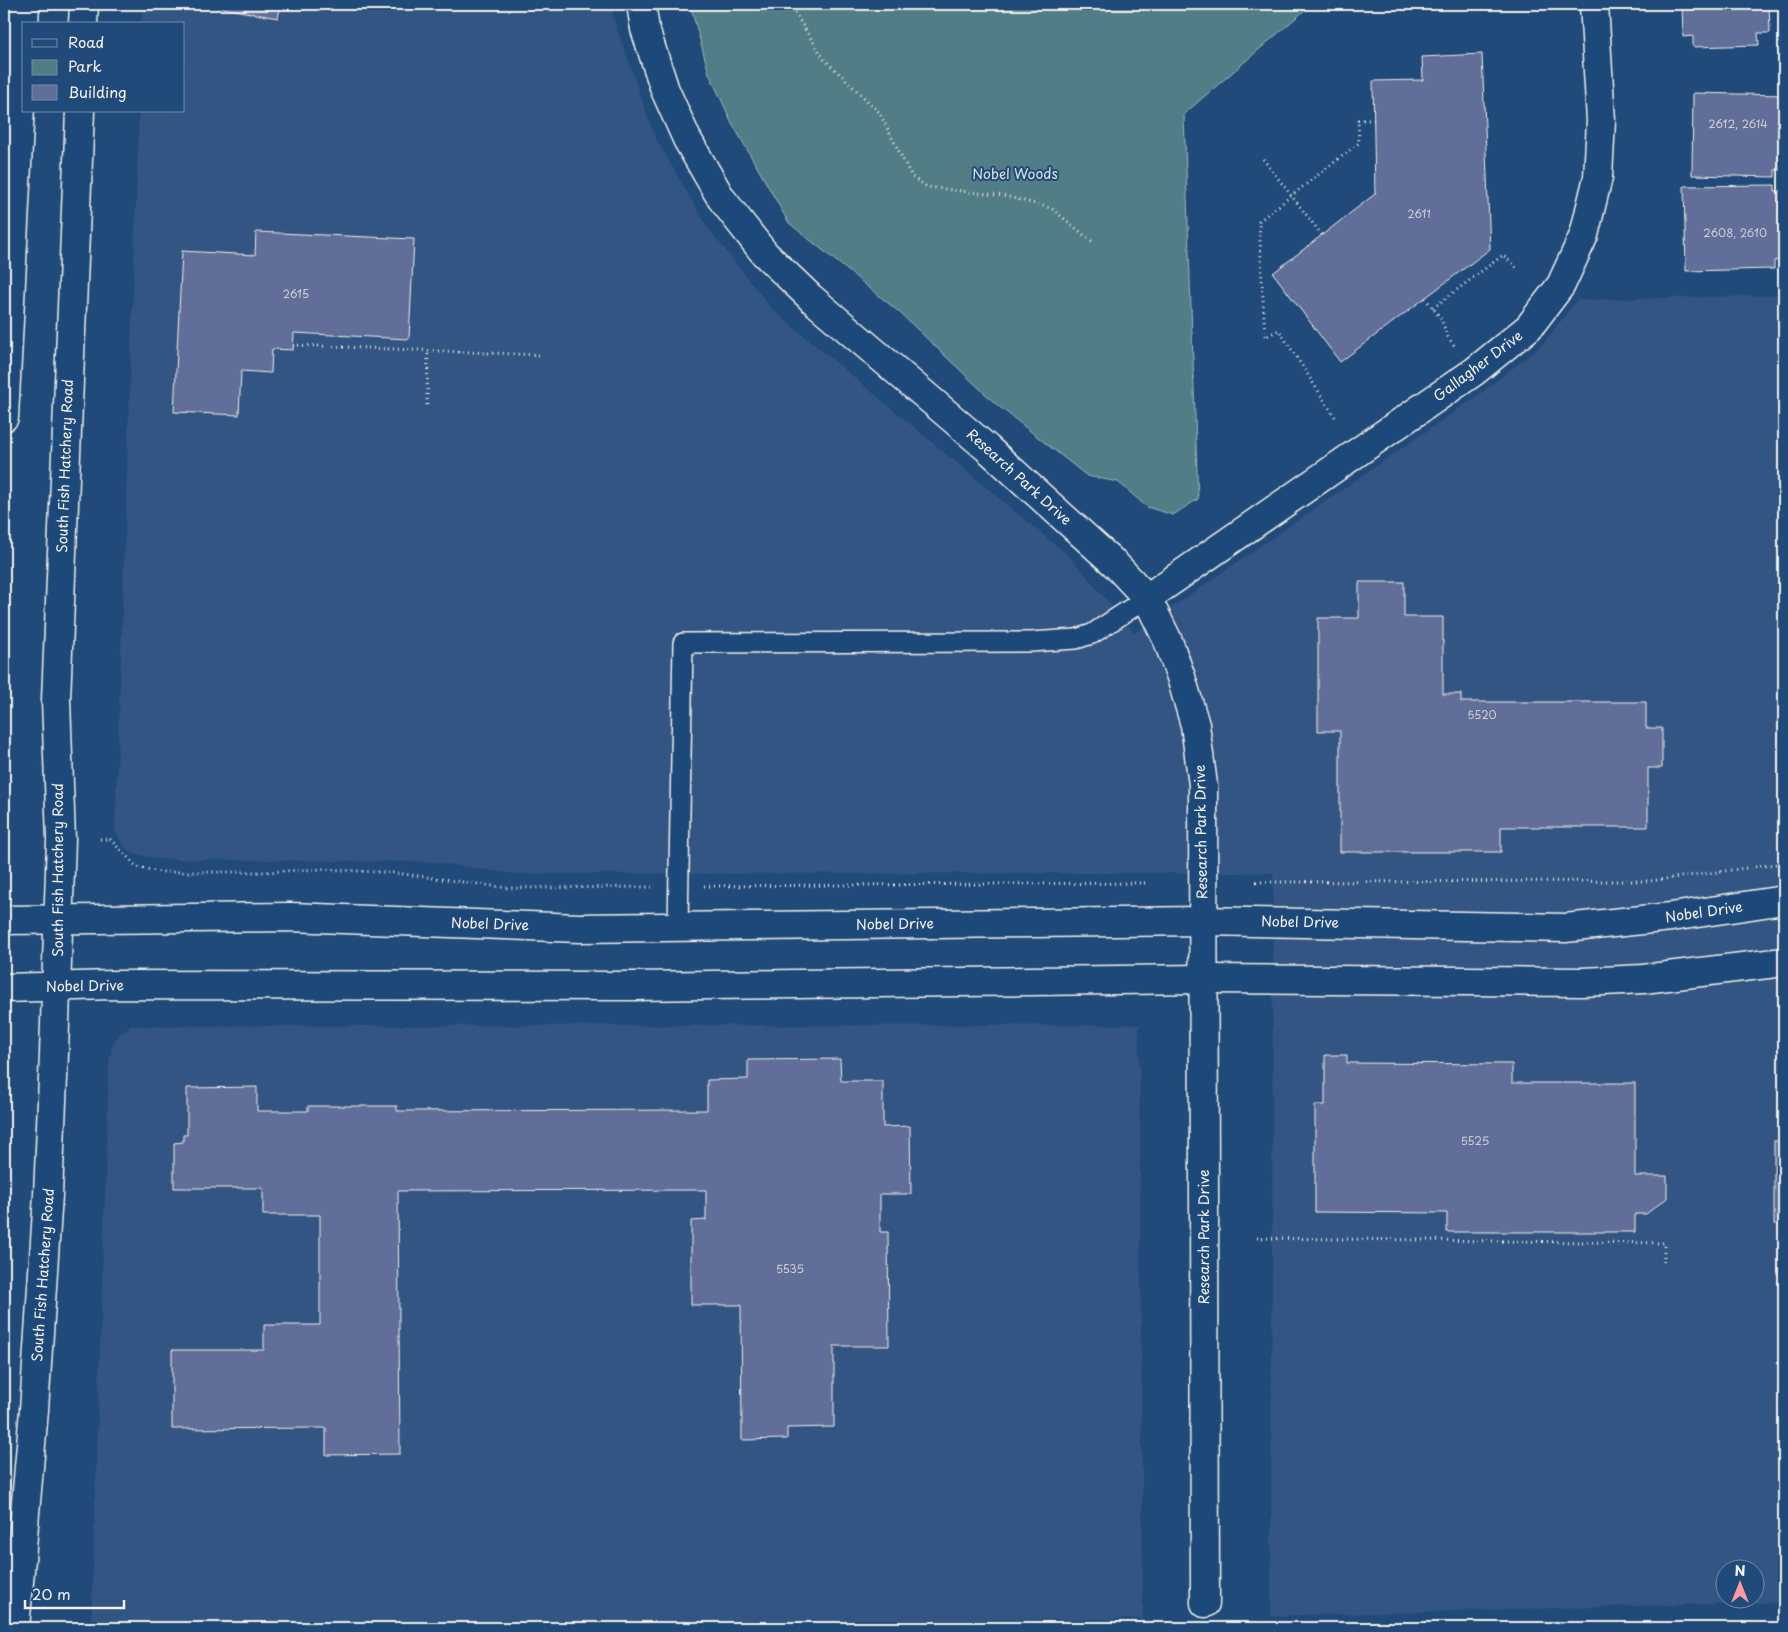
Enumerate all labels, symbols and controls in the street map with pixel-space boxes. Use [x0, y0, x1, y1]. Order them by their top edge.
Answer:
legend [22, 22, 185, 112]
text: Road [68, 30, 104, 53]
text: Park [68, 54, 102, 77]
text: Building [68, 80, 127, 103]
house number: 2612, 2614 [1709, 115, 1767, 132]
park label: Nobel Woods [972, 163, 1058, 184]
house number: 2611 [1407, 205, 1431, 222]
house number: 2608, 2610 [1703, 224, 1767, 241]
house number: 2615 [283, 285, 309, 302]
street label: Gallagher Drive [1429, 325, 1527, 406]
street label: South Fish Hatchery Road [51, 379, 78, 553]
street label: Research Park Drive [962, 424, 1076, 530]
house number: 5520 [1467, 706, 1497, 723]
street label: Research Park Drive [1189, 764, 1212, 900]
street label: South Fish Hatchery Road [47, 783, 68, 957]
street label: Nobel Drive [1664, 896, 1744, 927]
street label: Nobel Drive [1261, 910, 1340, 933]
street label: Nobel Drive [451, 912, 530, 935]
street label: Nobel Drive [856, 912, 935, 935]
street label: Nobel Drive [46, 974, 125, 997]
house number: 5525 [1461, 1132, 1489, 1149]
street label: Research Park Drive [1193, 1170, 1214, 1304]
street label: South Fish Hatchery Road [26, 1187, 59, 1362]
house number: 5535 [776, 1260, 804, 1277]
north arrow [1716, 1560, 1766, 1610]
text: N [1734, 1560, 1746, 1581]
scale bar [25, 1577, 124, 1609]
text: 20 m [32, 1582, 71, 1605]

